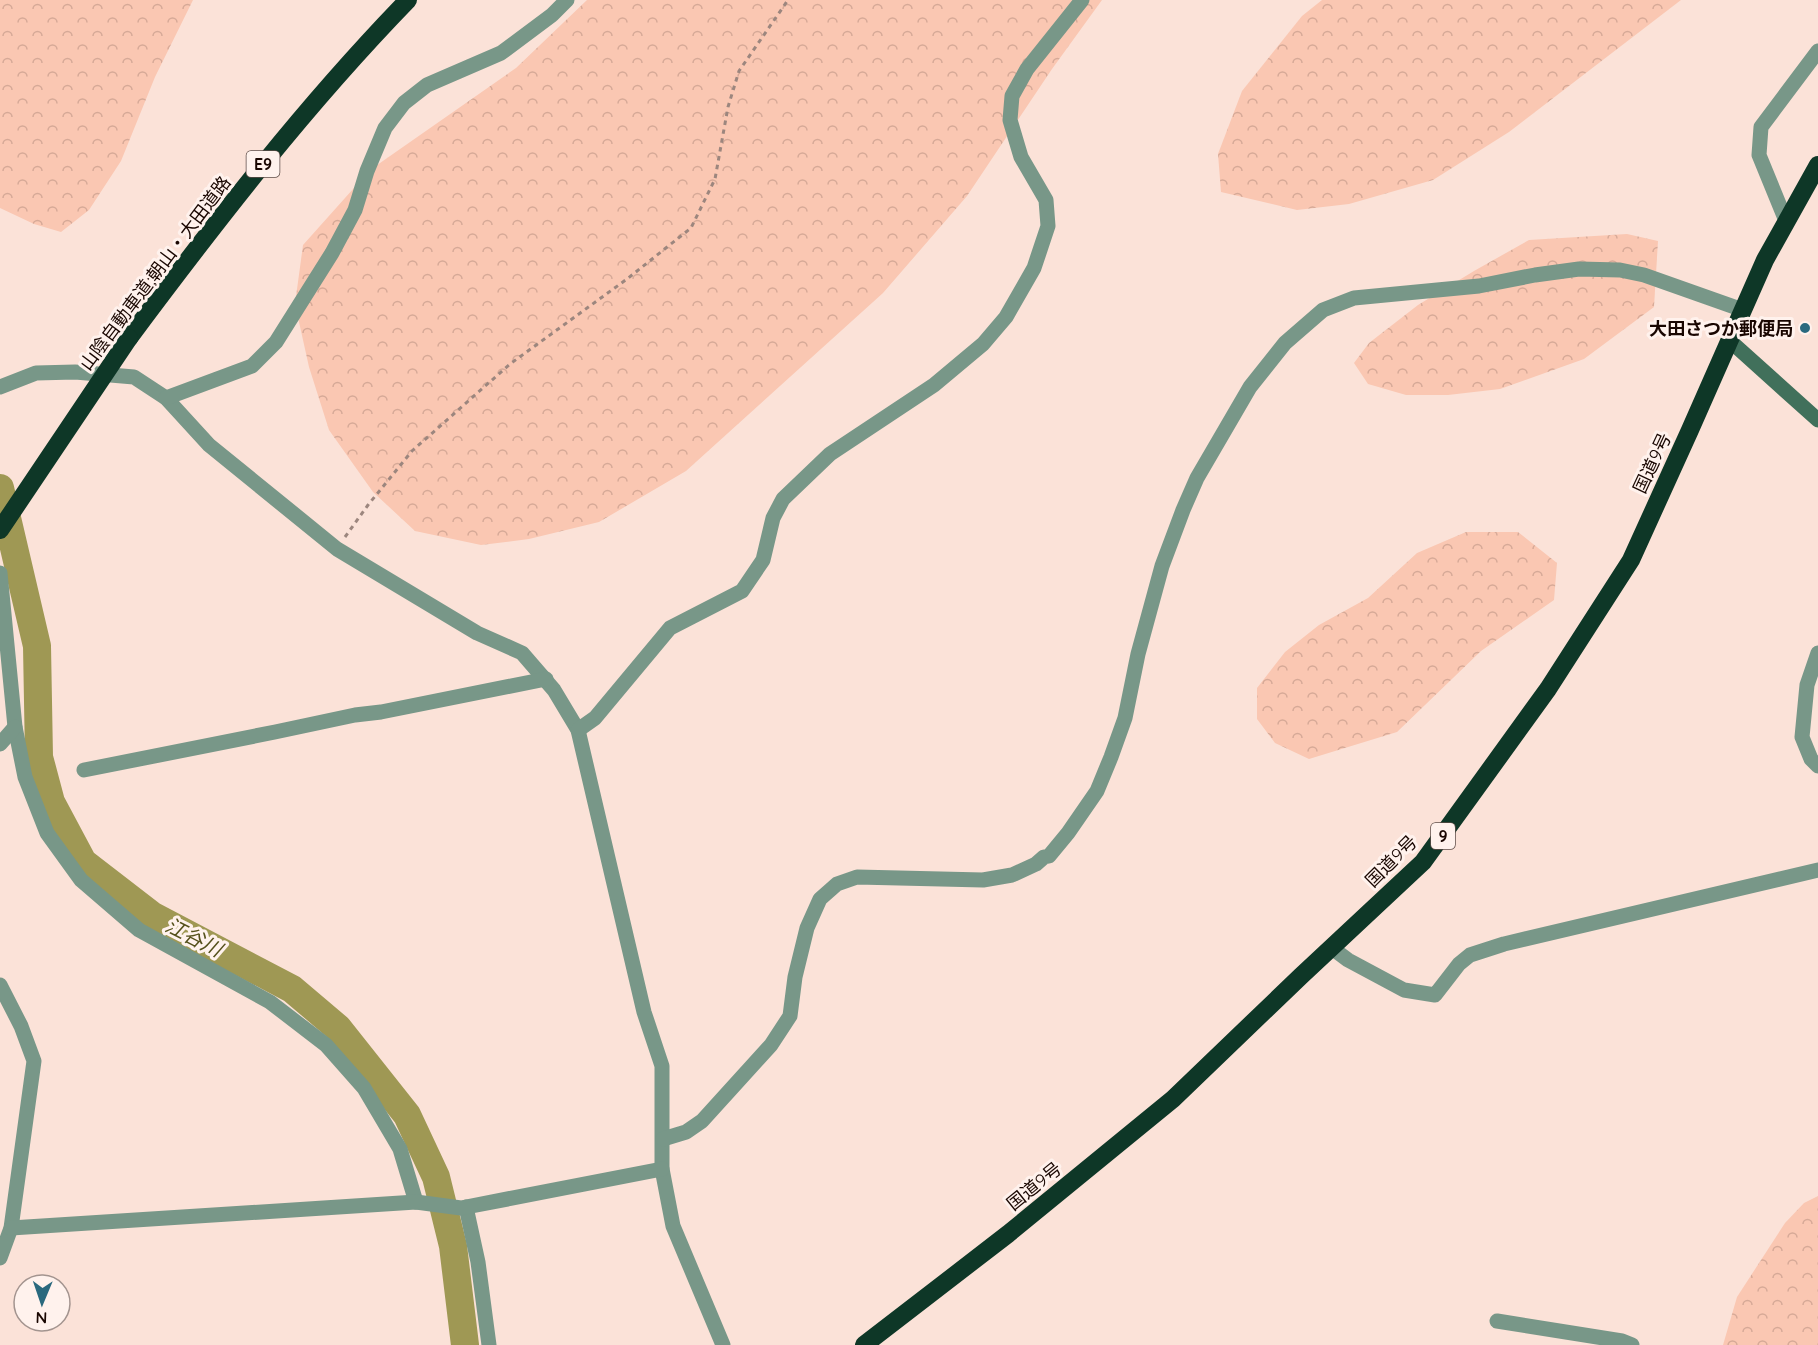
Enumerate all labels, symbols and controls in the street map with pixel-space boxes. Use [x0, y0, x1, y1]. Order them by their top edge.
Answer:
road number: E9 [246, 151, 280, 177]
street label: 山陰自動車道;朝山・大田道路 [74, 171, 236, 375]
place label: 大田さつか郵便局 [1649, 317, 1793, 340]
marker: 大田さつか郵便局 [1798, 321, 1812, 335]
street label: 国道9号 [1628, 429, 1676, 497]
road number: 9 [1431, 823, 1455, 849]
street label: 国道9号 [1360, 830, 1422, 892]
water label: 江谷川 [162, 912, 228, 963]
street label: 国道9号 [1002, 1157, 1066, 1215]
north arrow [12, 1273, 72, 1333]
text: N [35, 1308, 48, 1328]

